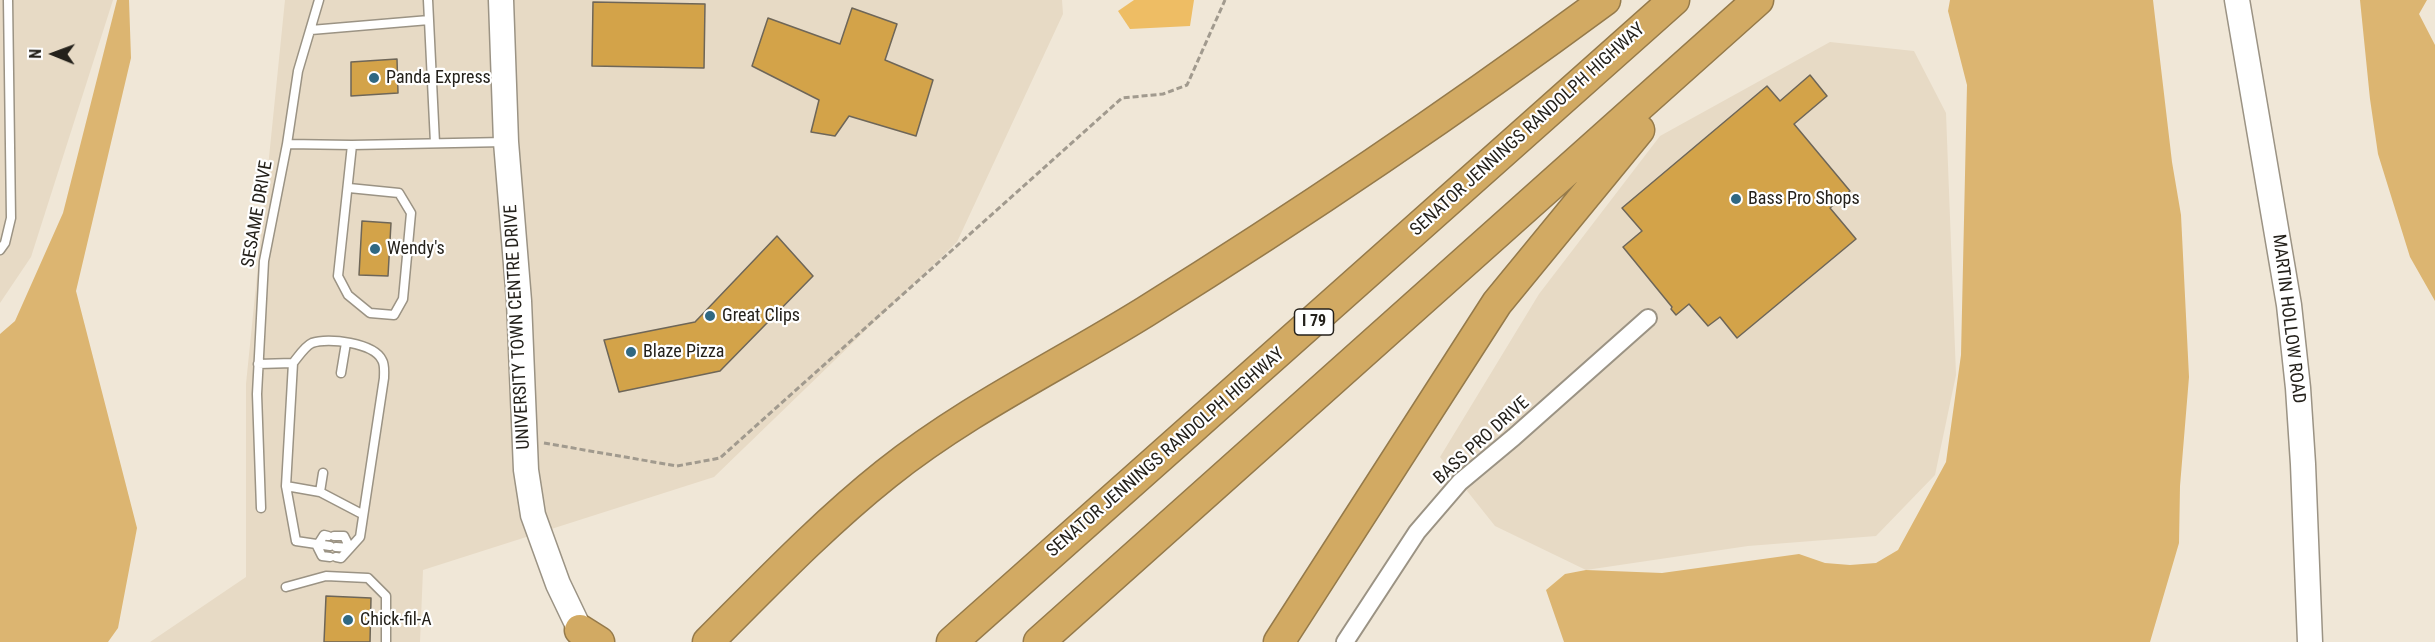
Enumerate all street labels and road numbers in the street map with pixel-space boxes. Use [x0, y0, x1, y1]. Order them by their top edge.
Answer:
street label: SENATOR JENNINGS RANDOLPH HIGHWAY [1406, 19, 1650, 241]
street label: SESAME DRIVE [238, 159, 278, 269]
street label: UNIVERSITY TOWN CENTRE DRIVE [501, 204, 535, 450]
street label: MARTIN HOLLOW ROAD [2267, 233, 2309, 405]
road number: I 79 [1294, 309, 1334, 335]
street label: SENATOR JENNINGS RANDOLPH HIGHWAY [1043, 344, 1289, 562]
street label: BASS PRO DRIVE [1430, 393, 1534, 489]

